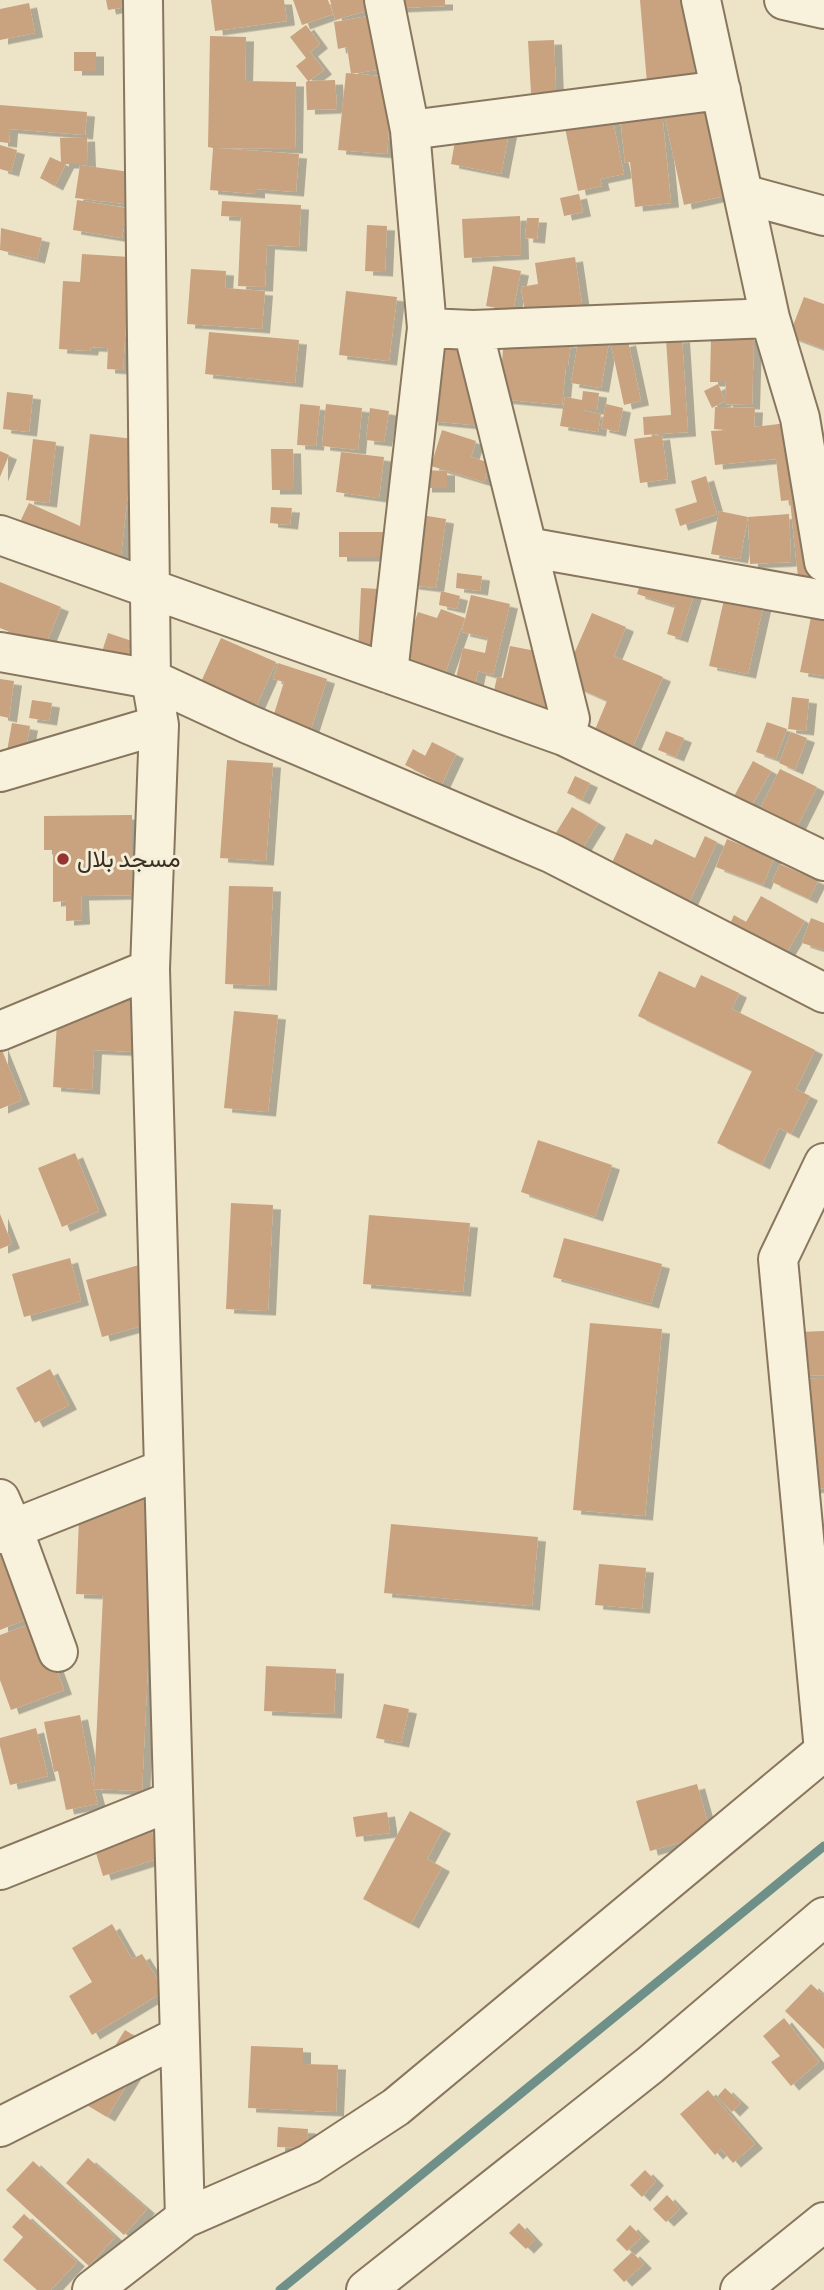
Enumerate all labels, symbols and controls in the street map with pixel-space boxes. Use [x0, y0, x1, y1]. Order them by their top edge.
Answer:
place label: مسجد بلال [77, 845, 181, 873]
marker: مسجد بلال [55, 851, 71, 867]

